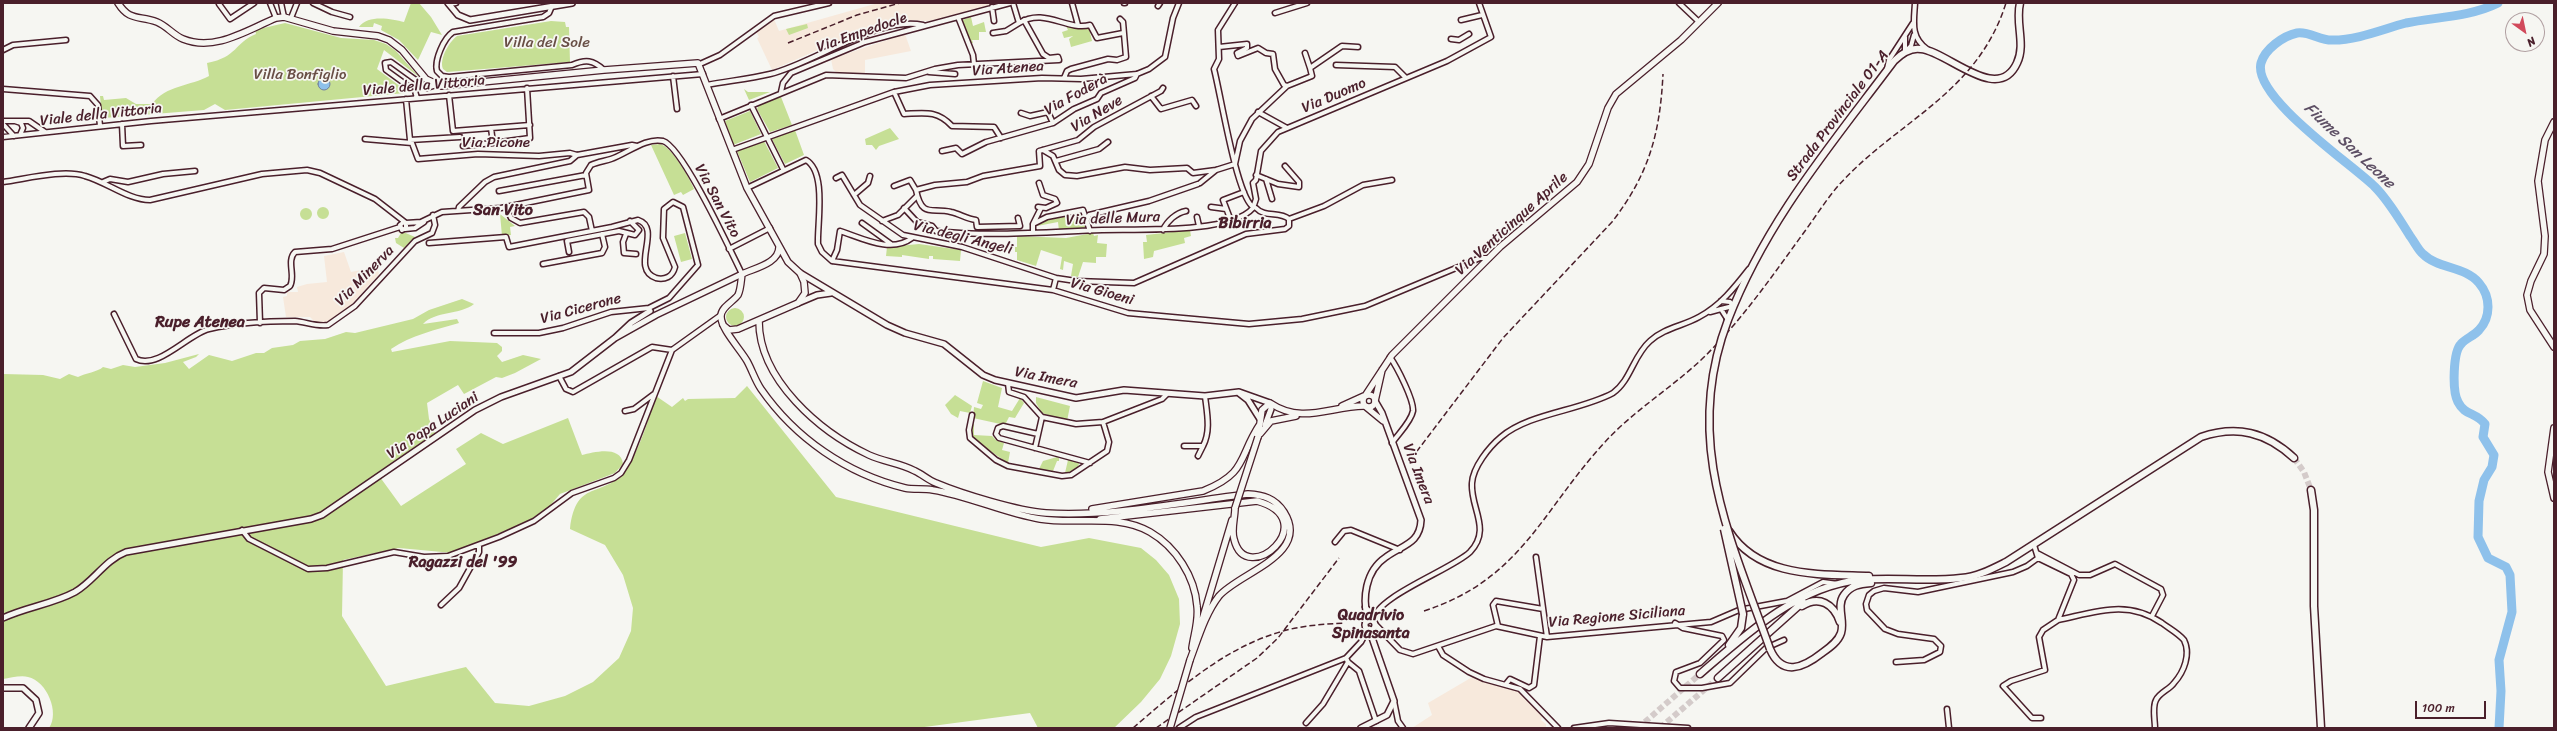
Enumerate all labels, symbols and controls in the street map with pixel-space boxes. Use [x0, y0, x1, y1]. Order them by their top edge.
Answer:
street label: Via Empedocle [814, 9, 910, 57]
north arrow [2505, 12, 2545, 52]
text: N [2523, 32, 2540, 52]
park label: Villa del Sole [504, 34, 590, 52]
street label: Strada Provinciale 01-A [1783, 47, 1893, 185]
street label: Via Atenea [972, 58, 1044, 80]
park label: Villa Bonfiglio [254, 66, 346, 84]
street label: Via Foderà [1041, 70, 1111, 120]
street label: Viale della Vittoria [362, 72, 486, 100]
street label: Via Duomo [1299, 74, 1369, 118]
street label: Via Neve [1068, 92, 1126, 136]
water label: Fiume San Leone [2300, 99, 2398, 193]
street label: Viale della Vittoria [39, 100, 163, 130]
street label: Via Picone [462, 134, 530, 152]
street label: Via San Vito [690, 161, 744, 241]
street label: Via Venticinque Aprile [1452, 169, 1572, 279]
district label: San Vito [473, 201, 533, 221]
street label: Via delle Mura [1066, 208, 1160, 230]
district label: Bibirria [1218, 214, 1272, 234]
street label: Via degli Angeli [912, 217, 1014, 259]
street label: Via Minerva [332, 242, 398, 310]
street label: Via Gioeni [1068, 274, 1136, 310]
street label: Via Cicerone [539, 290, 623, 328]
district label: Rupe Atenea [155, 313, 245, 333]
street label: Via Imera [1013, 363, 1079, 393]
street label: Via Papa Luciani [384, 389, 482, 463]
street label: Via Imera [1398, 441, 1438, 507]
district label: Ragazzi del '99 [409, 553, 517, 573]
street label: Via Regione Siciliana [1548, 602, 1686, 632]
district label: Quadrivio Spinasanta [1332, 606, 1410, 644]
scale bar [2417, 693, 2488, 719]
text: 100 m [2422, 697, 2455, 719]

